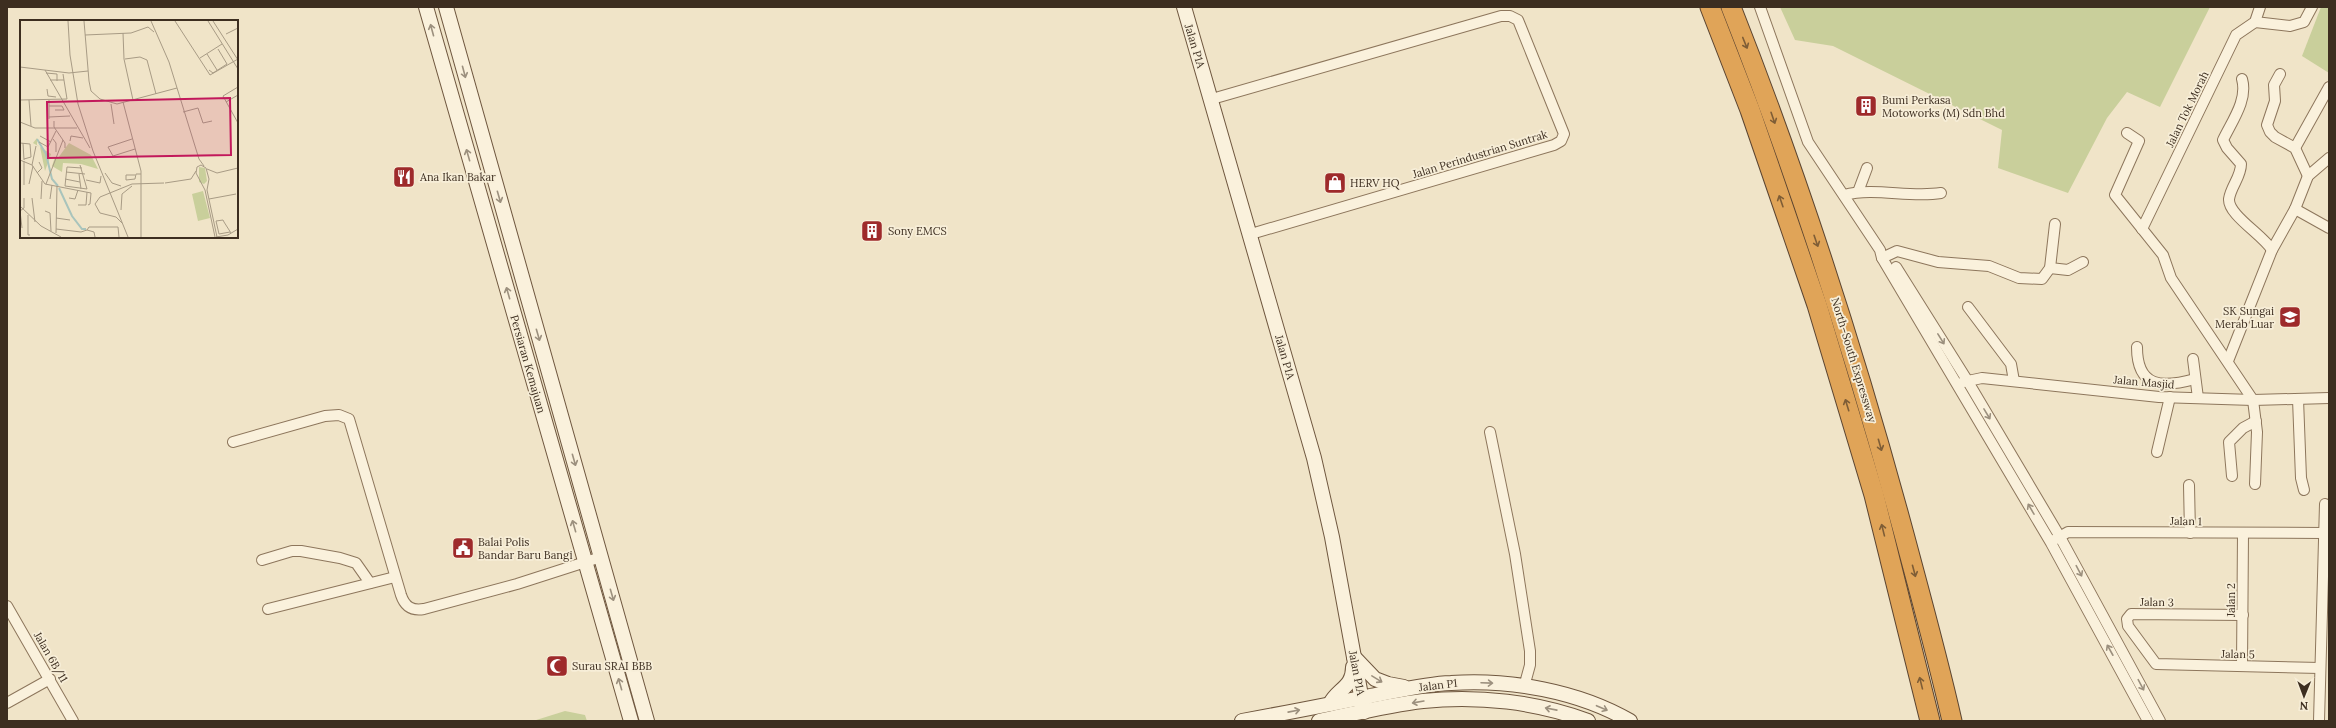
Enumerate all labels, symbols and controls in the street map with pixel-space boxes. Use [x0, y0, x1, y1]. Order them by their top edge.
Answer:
inset map [20, 20, 238, 238]
street label: Jalan P1A [1181, 21, 1209, 71]
one-way arrow [427, 24, 435, 37]
one-way arrow [1742, 37, 1749, 49]
one-way arrow [461, 65, 468, 78]
street label: Jalan Tok Morah [2162, 68, 2212, 150]
building icon: Bumi Perkasa Motoworks (M) Sdn Bhd [1853, 93, 1879, 119]
place label: Bumi Perkasa Motoworks (M) Sdn Bhd [1882, 93, 2005, 121]
one-way arrow [1770, 112, 1777, 125]
street label: Jalan Perindustrian Suntrak [1410, 127, 1549, 182]
one-way arrow [464, 148, 471, 161]
restaurant icon: Ana Ikan Bakar [391, 164, 417, 190]
place label: Ana Ikan Bakar [419, 170, 496, 184]
shop icon: HERV HQ [1322, 170, 1348, 196]
place label: HERV HQ [1350, 176, 1400, 190]
one-way arrow [496, 190, 503, 203]
one-way arrow [1777, 196, 1785, 208]
building icon: Sony EMCS [859, 218, 885, 244]
place label: Sony EMCS [888, 224, 947, 238]
one-way arrow [1813, 234, 1820, 247]
one-way arrow [504, 287, 511, 300]
street label: North–South Expressway [1828, 296, 1880, 424]
place label: SK Sungai Merab Luar [2215, 304, 2274, 331]
school or university icon: SK Sungai Merab Luar [2277, 304, 2303, 330]
street label: Persiaran Kemajuan [507, 313, 549, 415]
one-way arrow [535, 329, 542, 342]
street label: Jalan P1A [1272, 332, 1298, 382]
one-way arrow [1937, 333, 1945, 344]
street label: Jalan Masjid [2112, 372, 2176, 392]
one-way arrow [1843, 399, 1850, 412]
one-way arrow [1984, 408, 1992, 420]
one-way arrow [1877, 438, 1884, 451]
one-way arrow [571, 454, 578, 467]
one-way arrow [2027, 503, 2035, 515]
street label: Jalan 1 [2169, 514, 2202, 528]
one-way arrow [570, 520, 577, 533]
one-way arrow [1878, 524, 1886, 537]
public building icon: Balai Polis Bandar Baru Bangi [450, 535, 476, 561]
place label: Balai Polis Bandar Baru Bangi [478, 535, 572, 562]
one-way arrow [1910, 564, 1918, 577]
one-way arrow [2075, 565, 2083, 577]
street label: Jalan 2 [2224, 583, 2238, 618]
one-way arrow [609, 588, 616, 601]
street label: Jalan 3 [2139, 595, 2174, 609]
street label: Jalan 6B/11 [30, 628, 71, 685]
one-way arrow [2105, 644, 2113, 656]
street label: Jalan 5 [2220, 647, 2255, 661]
street label: Jalan P1A [1346, 648, 1368, 698]
mosque icon: Surau SRAI BBB [544, 653, 570, 679]
place label: Surau SRAI BBB [572, 659, 652, 673]
one-way arrow [1371, 676, 1383, 684]
street label: Jalan P1 [1417, 676, 1458, 694]
north arrow [2284, 676, 2324, 716]
one-way arrow [616, 677, 623, 690]
one-way arrow [1917, 677, 1925, 690]
one-way arrow [1480, 679, 1493, 687]
one-way arrow [2137, 679, 2145, 691]
one-way arrow [1411, 698, 1424, 706]
text: N [2299, 699, 2308, 713]
one-way arrow [1545, 705, 1558, 713]
one-way arrow [1596, 705, 1608, 713]
one-way arrow [1287, 707, 1300, 715]

